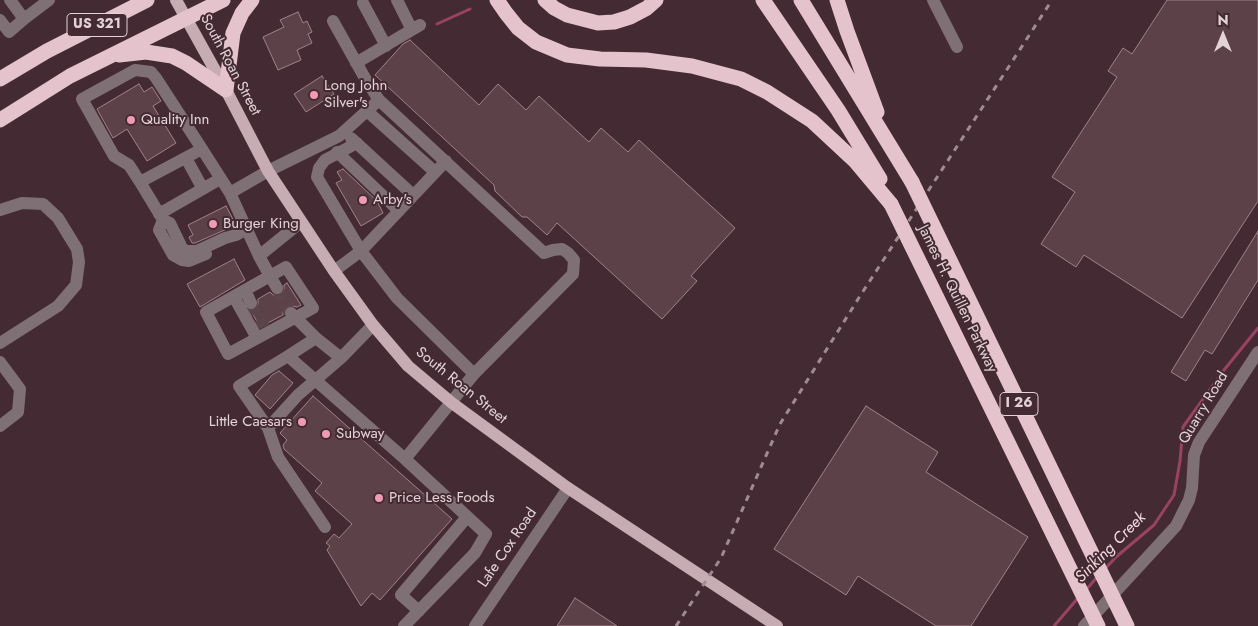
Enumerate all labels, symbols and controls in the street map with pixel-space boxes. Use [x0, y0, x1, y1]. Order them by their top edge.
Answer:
north arrow [1198, 10, 1248, 60]
text: N [1217, 10, 1229, 30]
street label: South Roan Street [196, 11, 264, 119]
road number: US 321 [67, 14, 127, 36]
place label: Long John Silver's [324, 77, 387, 112]
marker: Long John Silver's [308, 89, 320, 101]
place label: Quality Inn [141, 111, 209, 129]
marker: Quality Inn [125, 114, 137, 126]
place label: Arby's [373, 191, 412, 209]
marker: Arby's [357, 194, 369, 206]
place label: Burger King [223, 215, 299, 233]
marker: Burger King [207, 218, 219, 230]
street label: James H. Quillen Parkway [913, 222, 1001, 376]
street label: South Roan Street [412, 344, 510, 428]
street label: Quarry Road [1175, 369, 1233, 447]
road number: I 26 [1000, 392, 1038, 416]
place label: Little Caesars [209, 413, 292, 431]
marker: Little Caesars [296, 416, 308, 428]
place label: Subway [336, 425, 384, 443]
marker: Subway [320, 428, 332, 440]
place label: Price Less Foods [389, 489, 494, 507]
marker: Price Less Foods [373, 492, 385, 504]
street label: Lafe Cox Road [475, 505, 541, 591]
water label: Sinking Creek [1072, 509, 1150, 587]

